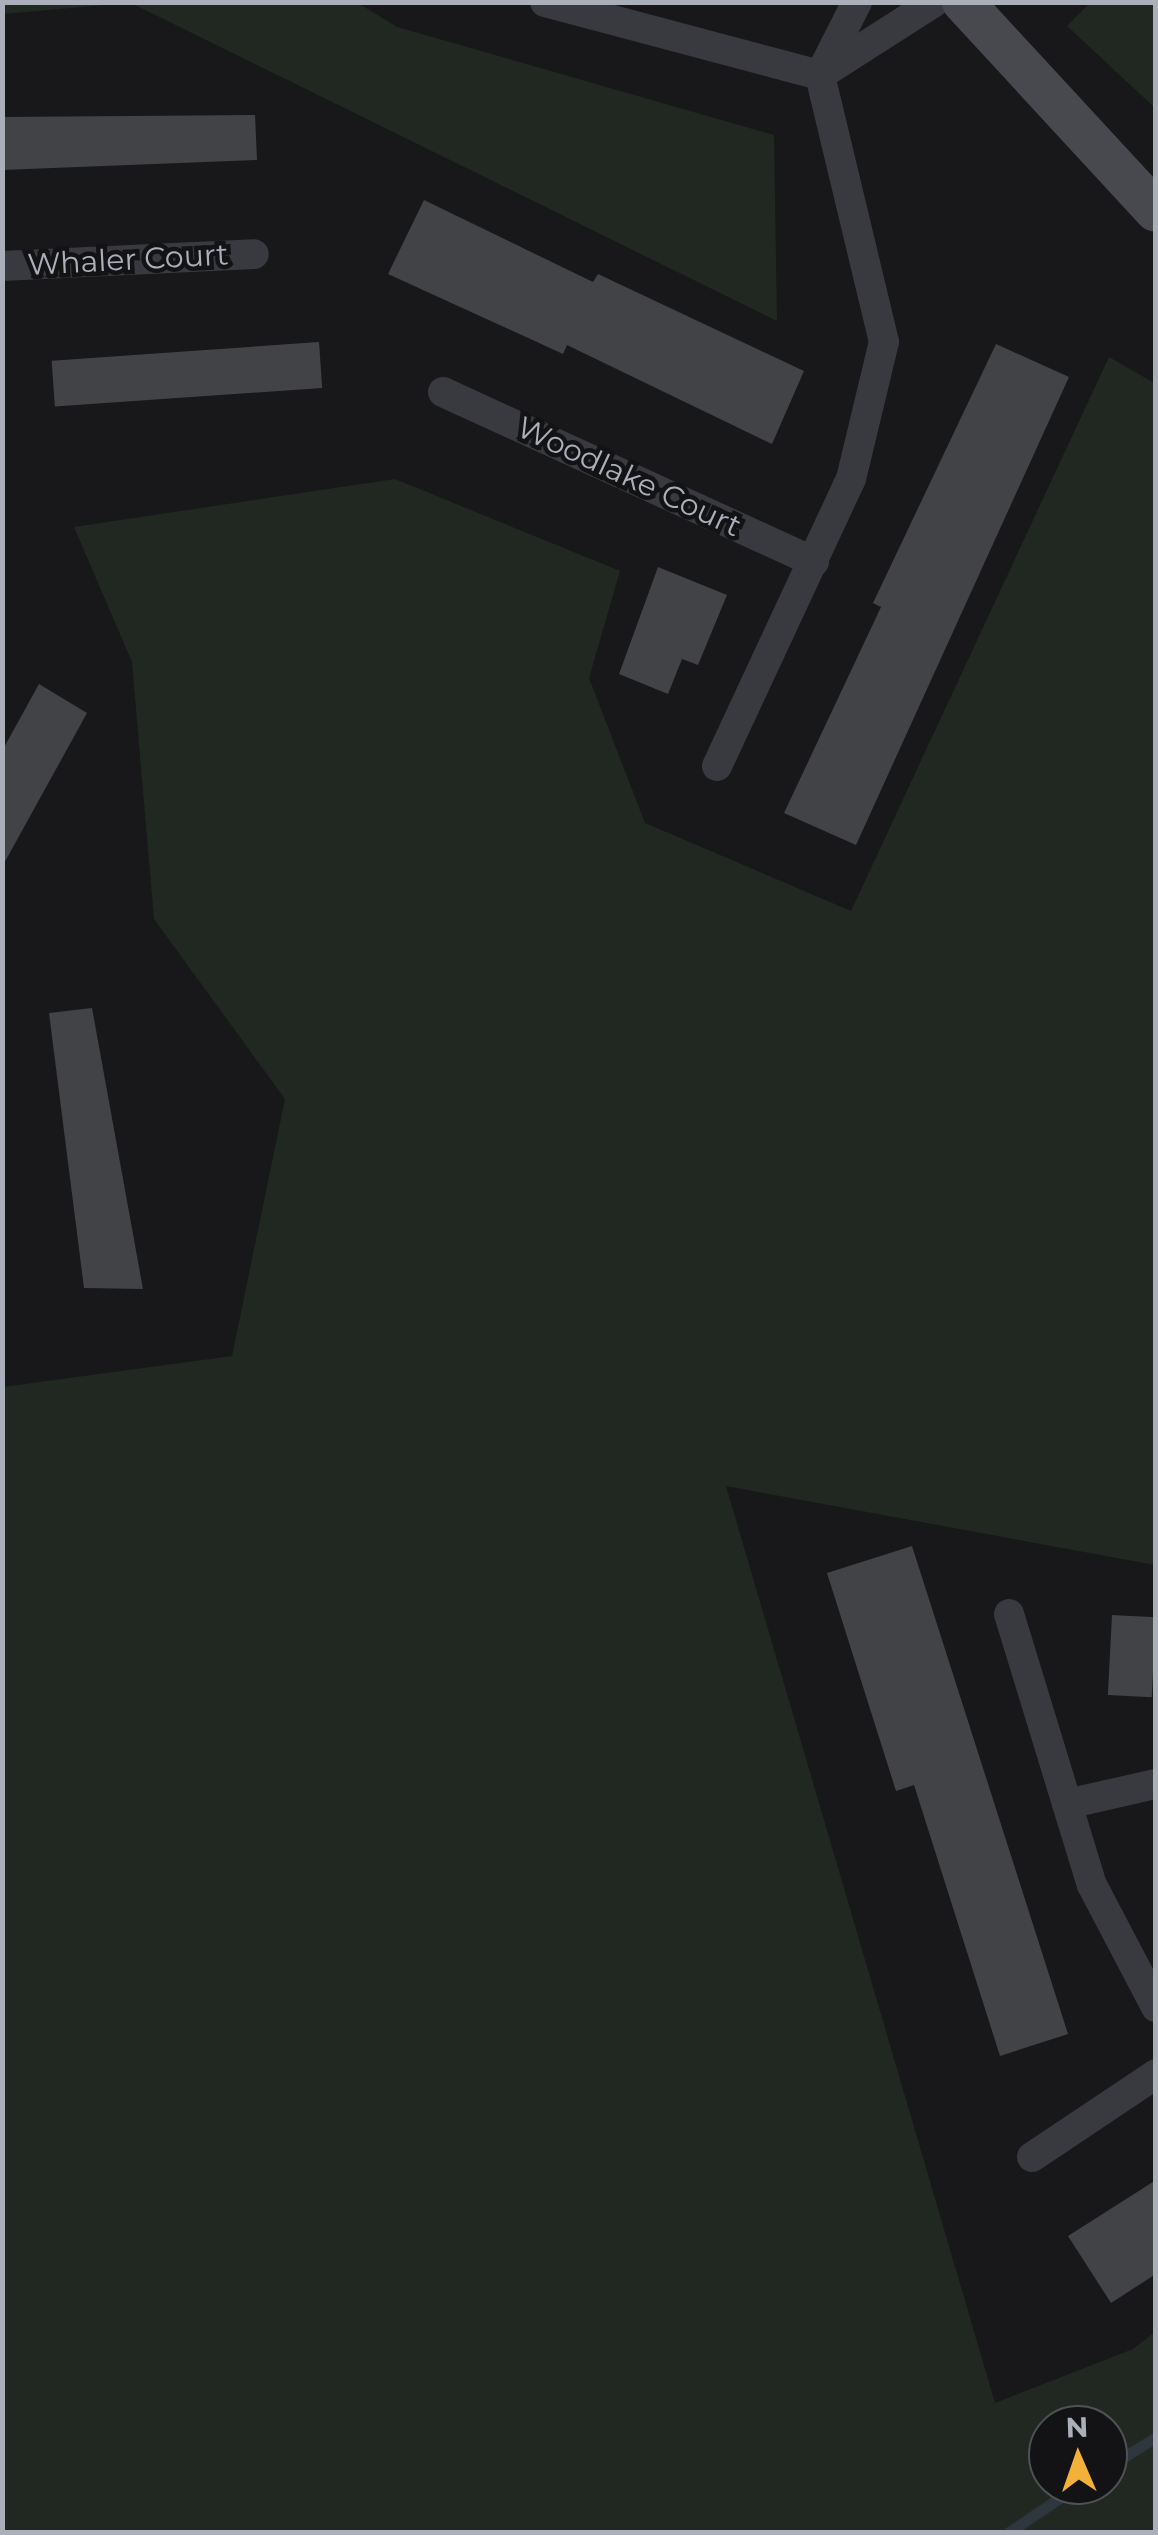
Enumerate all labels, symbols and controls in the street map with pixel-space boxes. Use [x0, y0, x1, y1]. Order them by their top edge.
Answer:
street label: Whaler Court [27, 237, 229, 283]
street label: Woodlake Court [511, 409, 747, 545]
north arrow [1028, 2405, 1128, 2505]
text: N [1065, 2410, 1089, 2444]

